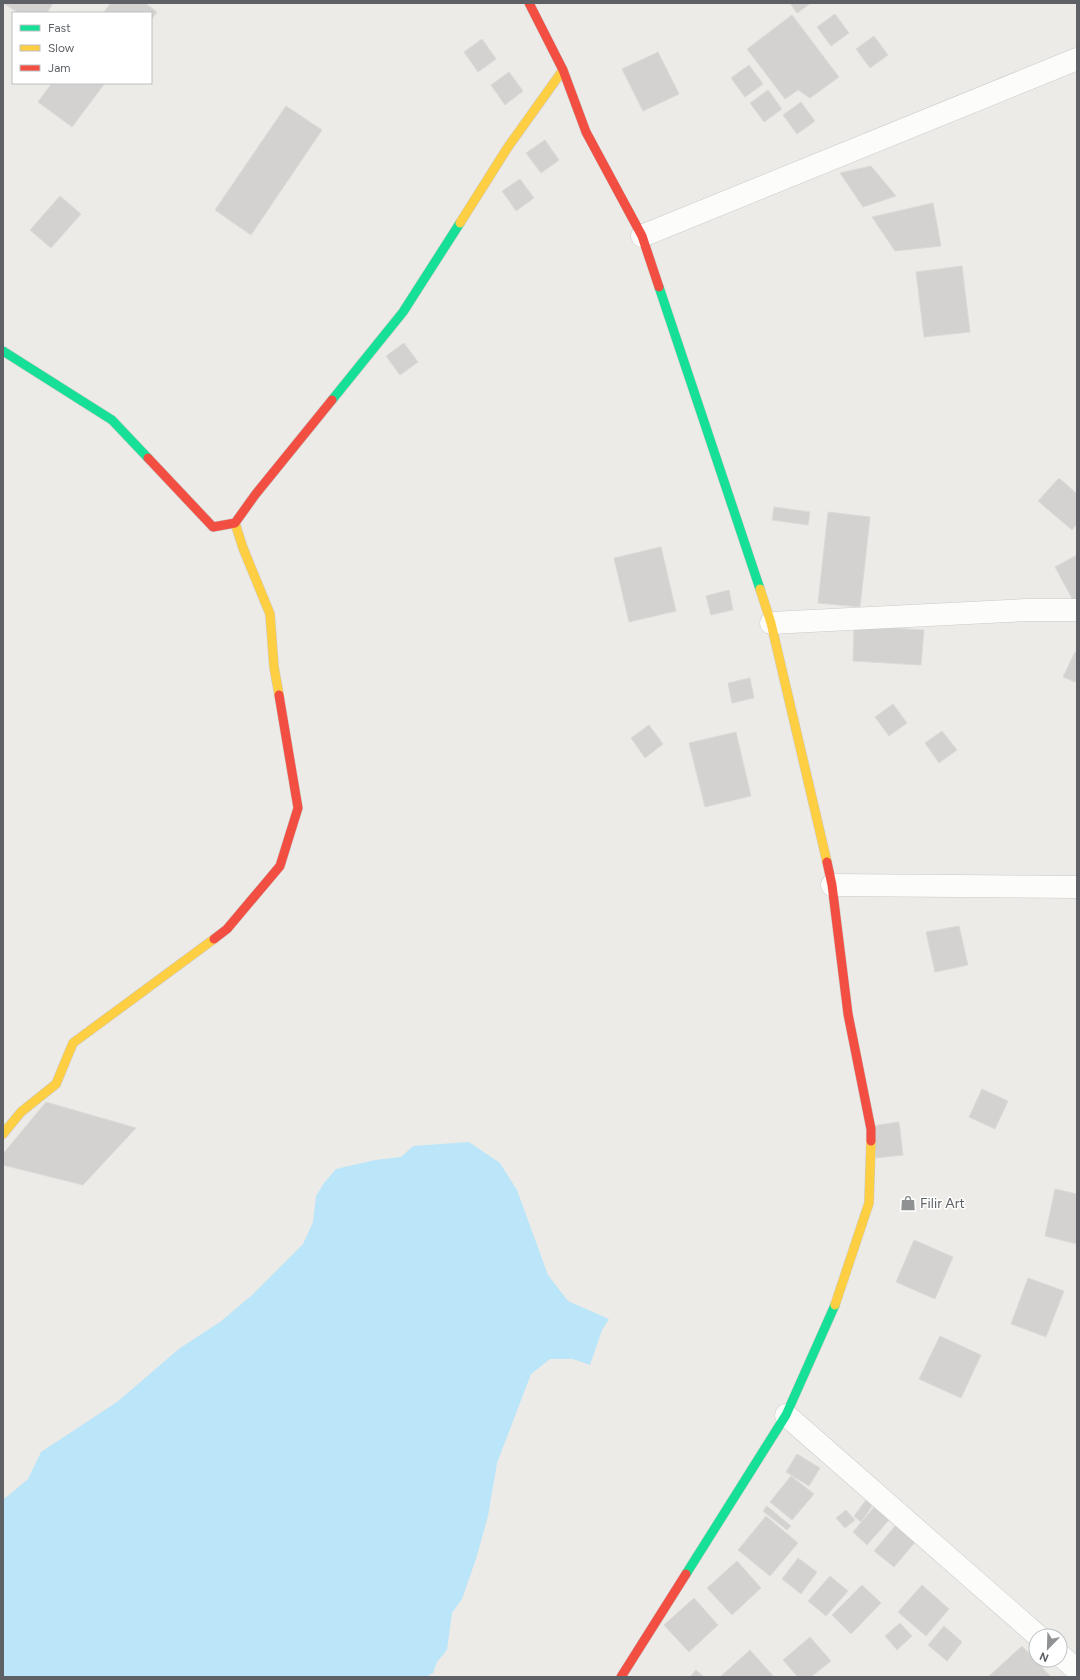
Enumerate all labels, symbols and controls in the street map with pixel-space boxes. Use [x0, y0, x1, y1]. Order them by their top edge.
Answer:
legend [12, 12, 152, 84]
text: Fast [48, 21, 71, 35]
text: Slow [48, 41, 75, 55]
text: Jam [48, 61, 71, 75]
shop icon: Filir Art [899, 1194, 917, 1212]
place label: Filir Art [920, 1195, 965, 1212]
north arrow [1028, 1628, 1068, 1668]
text: N [1038, 1649, 1051, 1664]

